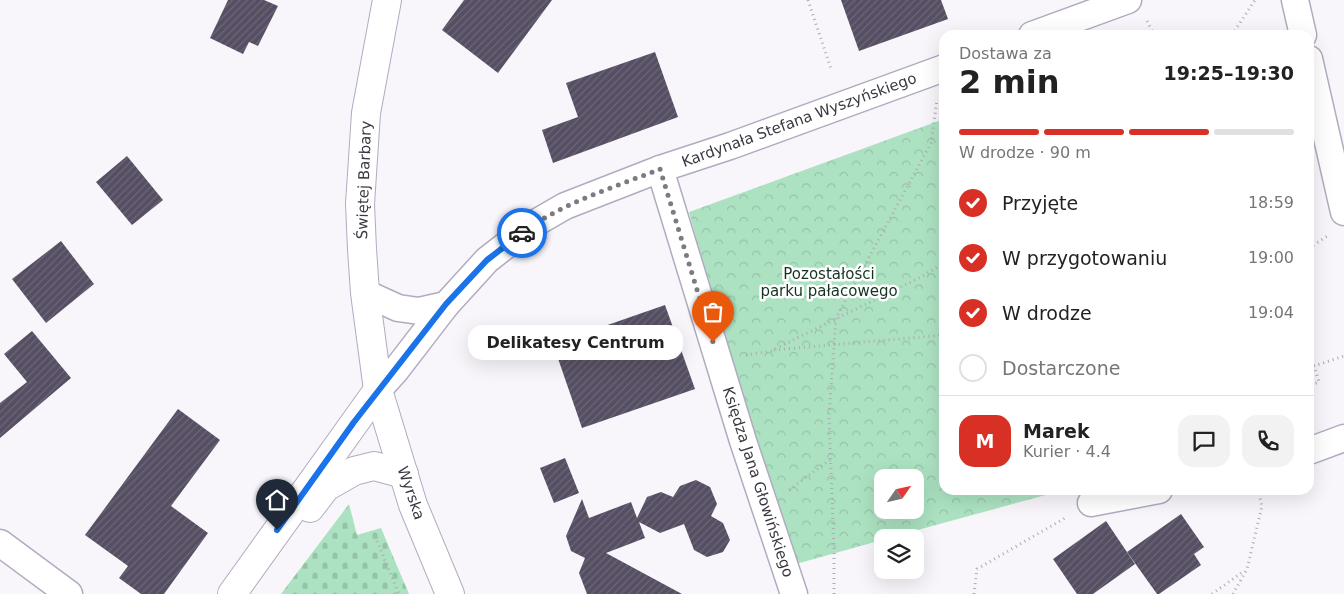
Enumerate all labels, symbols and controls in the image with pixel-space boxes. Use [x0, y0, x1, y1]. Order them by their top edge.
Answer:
text: Dostawa za [959, 44, 1052, 63]
text: 19:25–19:30 [1164, 62, 1294, 84]
text: 2 min [959, 63, 1060, 101]
street label: Kardynała Stefana Wyszyńskiego [679, 69, 919, 171]
street label: Świętej Barbary [352, 120, 375, 240]
text: W drodze · 90 m [959, 143, 1091, 162]
icon: check [959, 189, 987, 217]
text: Przyjęte [1002, 192, 1078, 214]
text: 18:59 [1248, 193, 1294, 212]
courier [497, 208, 547, 258]
icon: car [508, 219, 536, 247]
icon: check [959, 244, 987, 272]
text: W przygotowaniu [1002, 247, 1167, 269]
text: 19:00 [1248, 248, 1294, 267]
park label: Pozostałości parku pałacowego [760, 265, 898, 300]
pin [692, 291, 734, 342]
icon: bag [699, 298, 727, 326]
icon: check [959, 299, 987, 327]
text: W drodze [1002, 302, 1092, 324]
text: 19:04 [1248, 303, 1294, 322]
callout: Delikatesy Centrum [468, 324, 683, 360]
text: Delikatesy Centrum [486, 333, 665, 352]
text: Dostarczone [1002, 357, 1120, 379]
street label: Księdza Jana Głowińskiego [719, 385, 797, 579]
button: chat [1178, 415, 1230, 467]
button: phone [1242, 415, 1294, 467]
text: Marek [1023, 420, 1090, 442]
text: M [976, 430, 994, 452]
text: Kurier · 4.4 [1023, 442, 1111, 461]
street label: Wyrska [394, 464, 428, 522]
north arrow [874, 469, 924, 519]
map controls [874, 469, 924, 579]
pin [256, 479, 298, 530]
icon: home [263, 486, 291, 514]
button: layers [874, 529, 924, 579]

